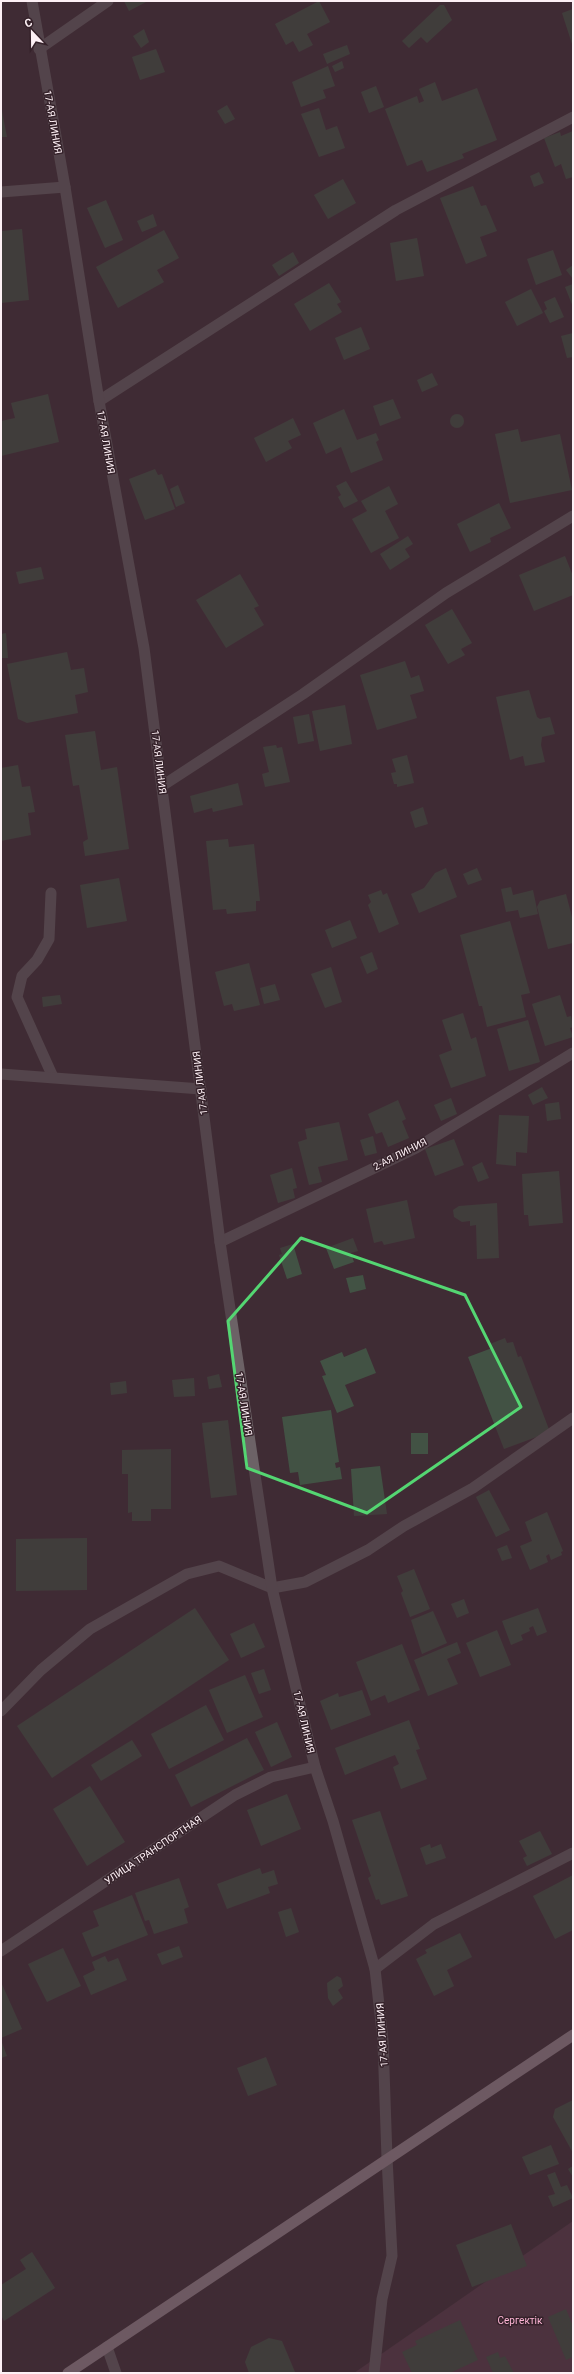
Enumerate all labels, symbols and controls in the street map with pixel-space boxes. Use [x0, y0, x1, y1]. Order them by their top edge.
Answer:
north arrow [12, 12, 52, 52]
text: С [23, 16, 34, 31]
street label: 17-АЯ ЛИНИЯ [42, 89, 64, 155]
street label: 17-АЯ ЛИНИЯ [95, 409, 117, 475]
street label: 17-АЯ ЛИНИЯ [150, 729, 168, 795]
street label: 17-АЯ ЛИНИЯ [191, 1050, 209, 1116]
street label: 2-АЯ ЛИНИЯ [371, 1136, 429, 1172]
street label: 17-АЯ ЛИНИЯ [234, 1371, 254, 1437]
street label: 17-АЯ ЛИНИЯ [291, 1689, 317, 1755]
street label: УЛИЦА ТРАНСПОРТНАЯ [102, 1813, 204, 1887]
street label: 17-АЯ ЛИНИЯ [374, 2003, 390, 2067]
park label: Сергектік [498, 2315, 543, 2326]

